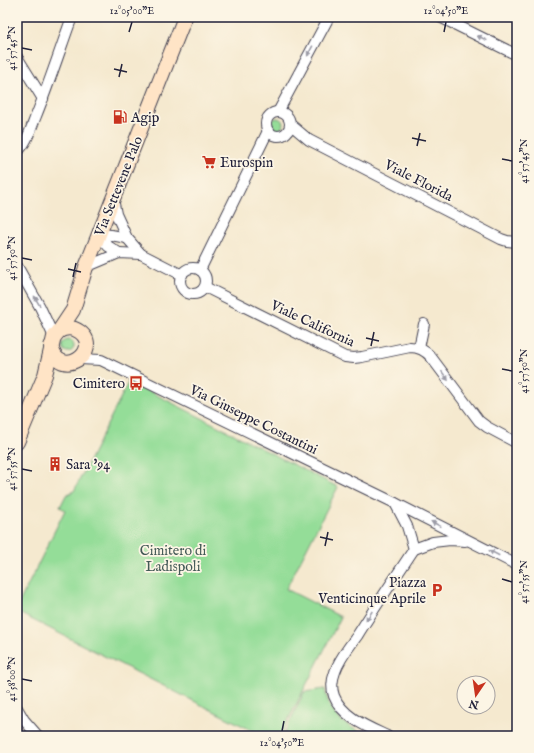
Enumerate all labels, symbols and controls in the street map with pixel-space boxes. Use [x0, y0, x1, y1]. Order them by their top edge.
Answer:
text: 12°05'00"E [110, 5, 154, 18]
text: 12°04'50"E [424, 5, 468, 18]
text: 41°57'45"N [6, 25, 19, 70]
one-way arrow [476, 35, 488, 41]
one-way arrow [307, 46, 314, 57]
fuel station icon: Agip [112, 109, 128, 125]
place label: Agip [130, 109, 160, 127]
street label: Via Settevene Palo [90, 133, 147, 240]
text: 41°57'45"N [518, 138, 531, 183]
supermarket icon: Eurospin [201, 154, 217, 170]
place label: Eurospin [220, 154, 274, 172]
street label: Viale Florida [380, 155, 457, 206]
text: 41°57'50"N [6, 235, 19, 280]
one-way arrow [34, 296, 41, 307]
street label: Viale California [267, 296, 358, 352]
text: 41°57'50"N [518, 348, 531, 393]
one-way arrow [441, 370, 449, 381]
place label: Cimitero [73, 375, 125, 393]
bus stop icon: Cimitero [128, 375, 144, 391]
street label: Via Giuseppe Costantini [186, 381, 321, 459]
text: 41°57'55"N [6, 447, 19, 491]
building icon: Sara '94 [47, 456, 63, 472]
place label: Sara '94 [66, 456, 110, 474]
one-way arrow [430, 521, 442, 527]
park label: Cimitero di Ladispoli [140, 542, 206, 576]
one-way arrow [488, 550, 500, 556]
text: 41°57'55"N [518, 560, 531, 604]
place label: Piazza Venticinque Aprile [317, 574, 427, 608]
parking icon: Piazza Venticinque Aprile [429, 582, 445, 598]
one-way arrow [365, 611, 373, 622]
text: 41°58'00"N [6, 656, 19, 702]
north arrow [456, 675, 496, 715]
text: N [467, 696, 481, 712]
text: 12°04'50"E [260, 737, 304, 750]

